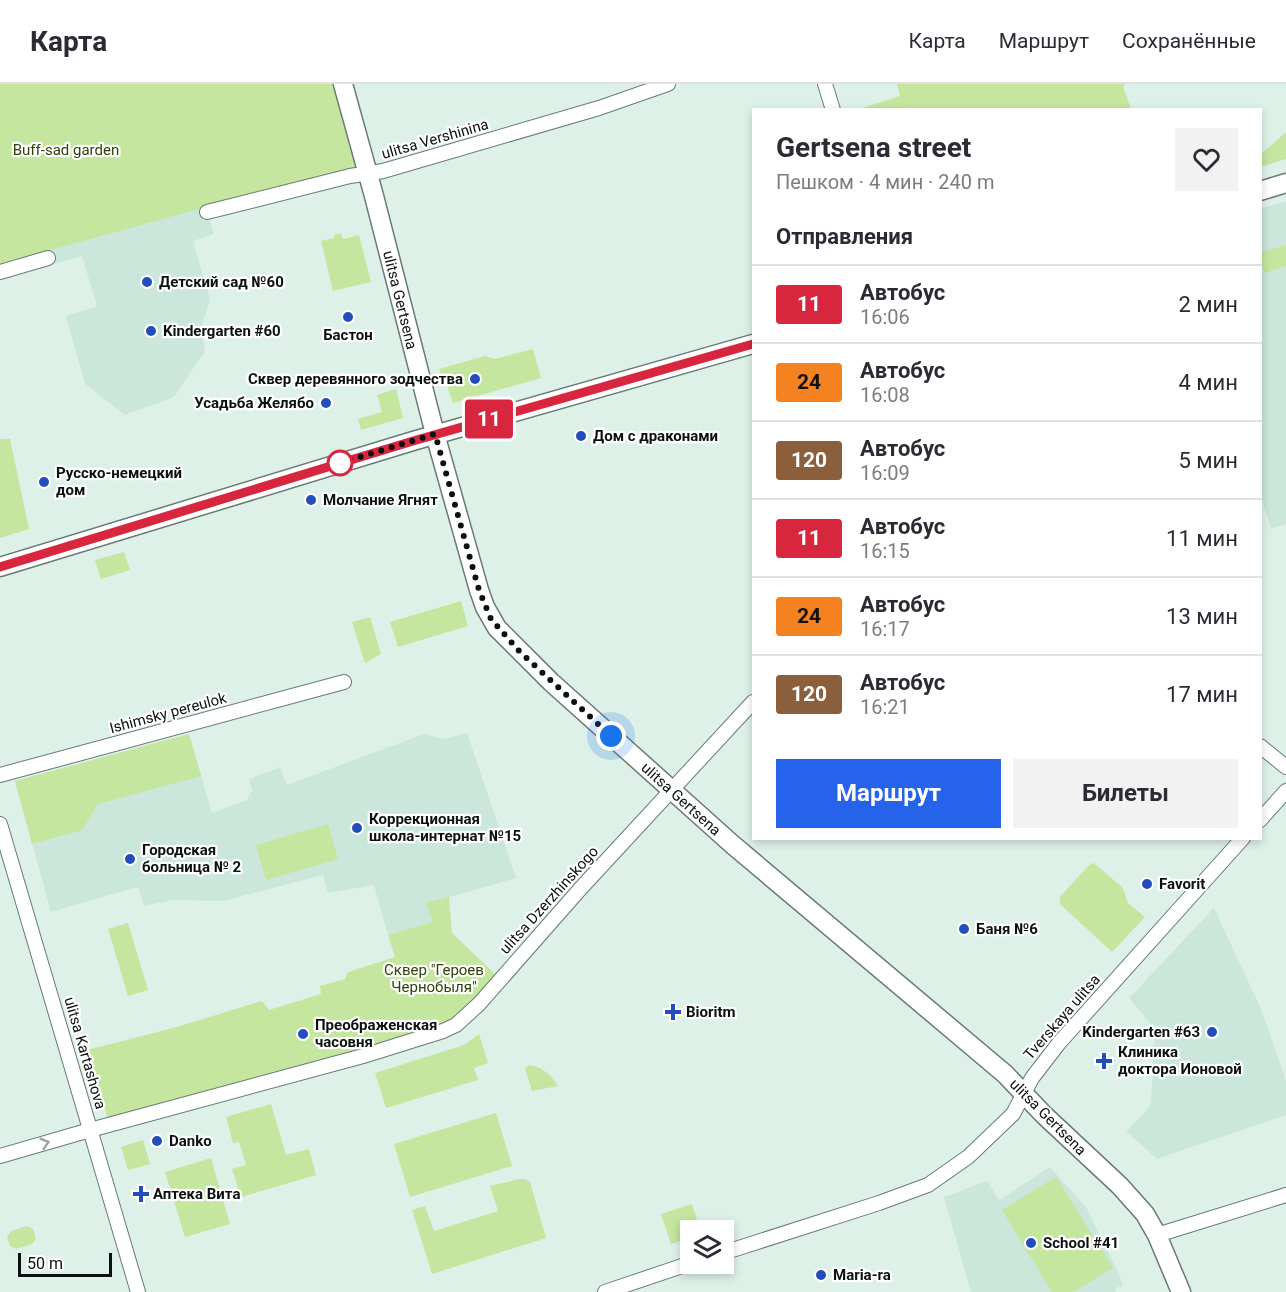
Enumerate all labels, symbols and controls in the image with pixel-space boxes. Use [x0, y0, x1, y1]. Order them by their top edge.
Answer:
text: Карта [30, 25, 107, 58]
text: Карта [909, 29, 966, 53]
text: Маршрут [999, 29, 1089, 53]
text: Сохранённые [1122, 29, 1256, 53]
street label: ulitsa Vershinina [379, 115, 491, 163]
button: heart [1175, 128, 1238, 191]
text: Gertsena street [776, 131, 971, 164]
park label: Buff-sad garden [13, 141, 119, 159]
text: Пешком · 4 мин · 240 m [776, 170, 995, 194]
text: Отправления [776, 224, 913, 249]
street label: ulitsa Gertsena [379, 249, 421, 351]
place label: Детский сад №60 [159, 273, 284, 291]
marker: Детский сад №60 [140, 275, 154, 289]
text: Автобус [860, 280, 945, 305]
text: 11 [797, 292, 821, 316]
text: 2 мин [1178, 292, 1238, 317]
text: 16:06 [860, 305, 910, 329]
marker: Бастон [341, 310, 355, 324]
place label: Kindergarten #60 [163, 322, 281, 340]
marker: Kindergarten #60 [144, 324, 158, 338]
place label: Бастон [323, 326, 373, 344]
text: Автобус [860, 358, 945, 383]
place label: Сквер деревянного зодчества [248, 370, 463, 388]
text: 24 [797, 370, 821, 394]
text: 4 мин [1178, 370, 1238, 395]
marker: Сквер деревянного зодчества [468, 372, 482, 386]
text: 16:08 [860, 383, 910, 407]
place label: Усадьба Желябо [194, 394, 314, 412]
marker: Усадьба Желябо [319, 396, 333, 410]
line badge: 11 [462, 400, 516, 438]
text: 11 [477, 407, 501, 431]
place label: Дом с драконами [593, 427, 718, 445]
marker: Дом с драконами [574, 429, 588, 443]
text: Автобус [860, 436, 945, 461]
text: 120 [791, 448, 827, 472]
text: 5 мин [1178, 448, 1238, 473]
unlabelled marker [327, 450, 353, 476]
text: 16:09 [860, 461, 910, 485]
place label: Русско-немецкий дом [56, 464, 182, 499]
marker: Русско-немецкий дом [37, 475, 51, 489]
place label: Молчание Ягнят [323, 491, 438, 509]
marker: Молчание Ягнят [304, 493, 318, 507]
text: Автобус [860, 514, 945, 539]
text: 11 [797, 526, 821, 550]
text: 11 мин [1166, 526, 1238, 551]
text: 16:15 [860, 539, 910, 563]
text: Автобус [860, 592, 945, 617]
text: 24 [797, 604, 821, 628]
text: 13 мин [1166, 604, 1238, 629]
text: 16:17 [860, 617, 910, 641]
text: Автобус [860, 670, 945, 695]
text: 120 [791, 682, 827, 706]
text: 17 мин [1166, 682, 1238, 707]
street label: Ishimsky pereulok [108, 689, 229, 737]
text: 16:21 [860, 695, 910, 719]
your location [596, 721, 626, 751]
street label: ulitsa Gertsena [638, 759, 724, 839]
button: Маршрут [776, 759, 1001, 828]
button: Билеты [1013, 759, 1238, 828]
place label: Коррекционная школа-интернат №15 [369, 810, 521, 845]
marker: Коррекционная школа-интернат №15 [350, 821, 364, 835]
place label: Городская больница № 2 [142, 841, 242, 876]
street label: ulitsa Dzerzhinskogo [496, 842, 602, 958]
marker: Городская больница № 2 [123, 852, 137, 866]
place label: Favorit [1159, 875, 1205, 893]
marker: Favorit [1140, 877, 1154, 891]
place label: Баня №6 [976, 920, 1038, 938]
marker: Баня №6 [957, 922, 971, 936]
park label: Сквер "Героев Чернобыля" [384, 961, 484, 996]
street label: Tverskaya ulitsa [1020, 971, 1104, 1063]
street label: ulitsa Kartashova [60, 995, 110, 1111]
marker: Bioritm [664, 1003, 682, 1021]
place label: Bioritm [686, 1003, 736, 1021]
place label: Преображенская часовня [315, 1016, 438, 1051]
place label: Kindergarten #63 [1082, 1023, 1200, 1041]
marker: Kindergarten #63 [1205, 1025, 1219, 1039]
marker: Преображенская часовня [296, 1027, 310, 1041]
place label: Клиника доктора Ионовой [1118, 1043, 1242, 1078]
marker: Клиника доктора Ионовой [1095, 1052, 1113, 1070]
street label: ulitsa Gertsena [1006, 1075, 1090, 1159]
place label: Danko [169, 1132, 212, 1150]
marker: Danko [150, 1134, 164, 1148]
one-way arrow [39, 1138, 50, 1150]
place label: Аптека Вита [153, 1185, 240, 1203]
marker: Аптека Вита [134, 1187, 148, 1201]
map controls [680, 1220, 734, 1274]
button: layers [680, 1220, 734, 1274]
place label: School #41 [1043, 1234, 1119, 1252]
marker: School #41 [1024, 1236, 1038, 1250]
scale bar [18, 1250, 112, 1278]
text: 50 m [27, 1254, 63, 1273]
place label: Maria-ra [833, 1266, 891, 1284]
marker: Maria-ra [814, 1268, 828, 1282]

